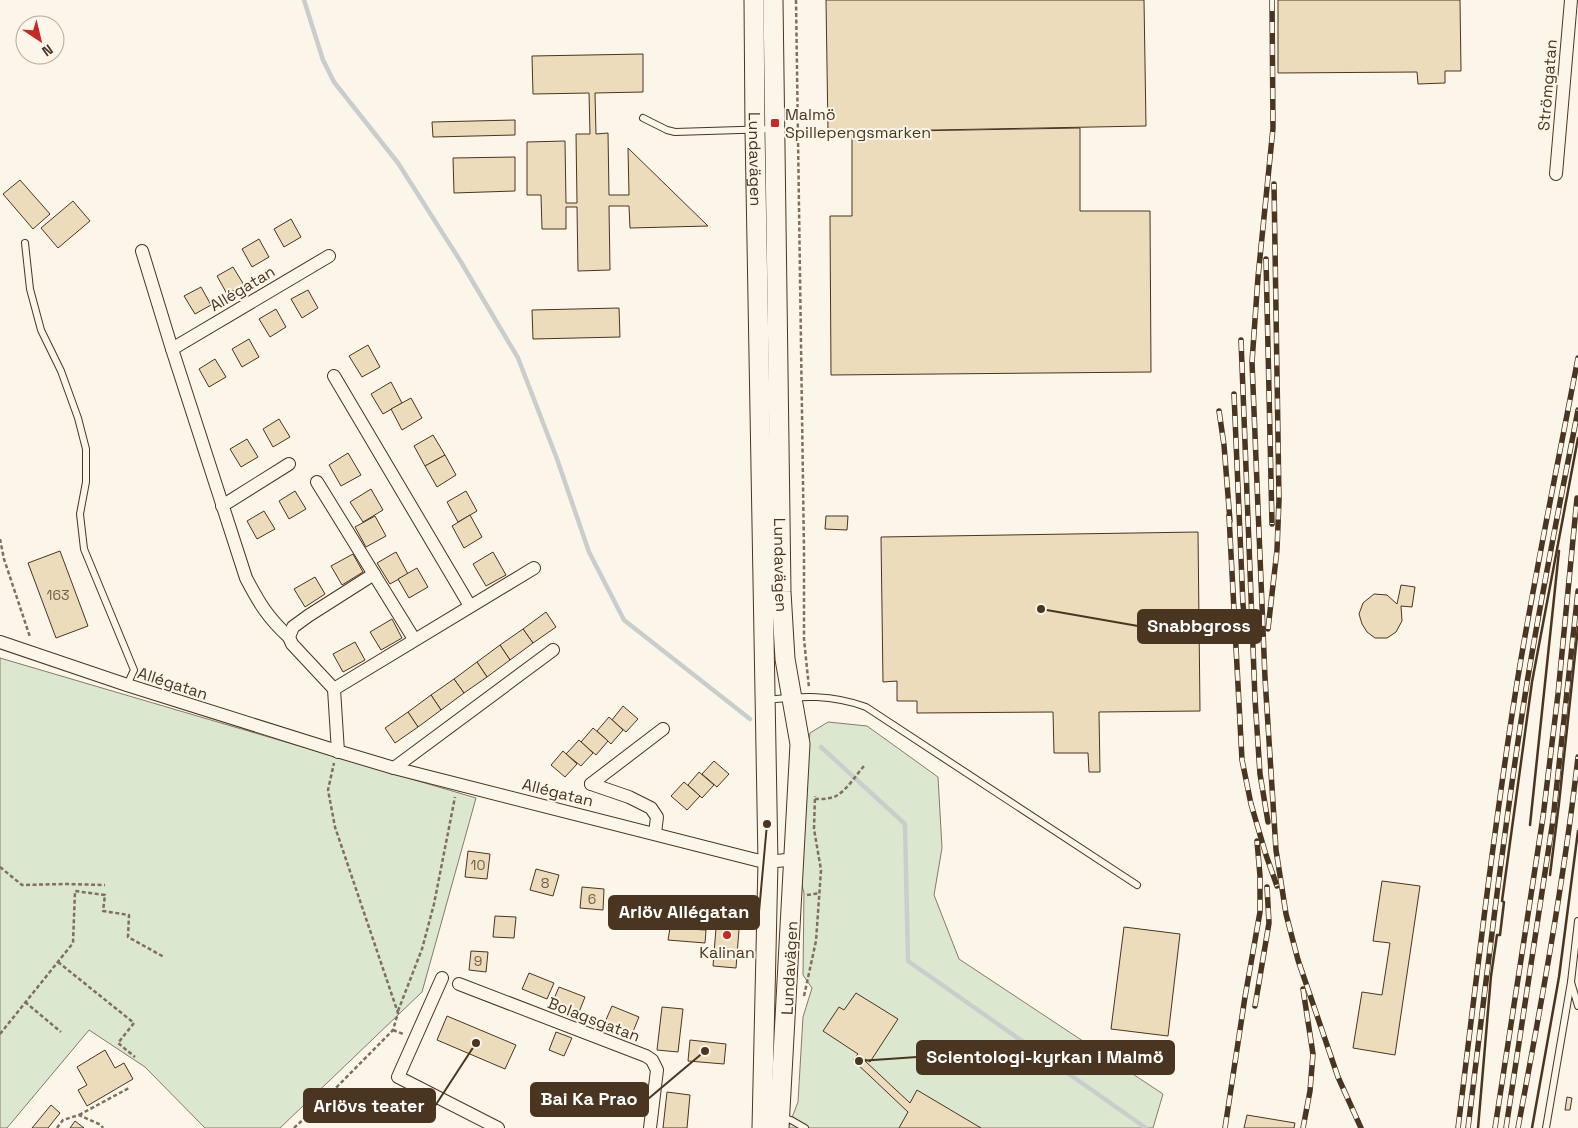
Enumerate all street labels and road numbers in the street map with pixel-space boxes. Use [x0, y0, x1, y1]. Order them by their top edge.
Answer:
street label: Strömgatan [1533, 38, 1562, 132]
street label: Lundavägen [744, 112, 766, 206]
street label: Allégatan [206, 261, 279, 316]
street label: Lundavägen [769, 518, 792, 613]
street label: Allégatan [135, 662, 211, 705]
street label: Allégatan [520, 774, 596, 811]
street label: Lundavägen [777, 920, 802, 1016]
street label: Bolagsgatan [545, 992, 643, 1047]

